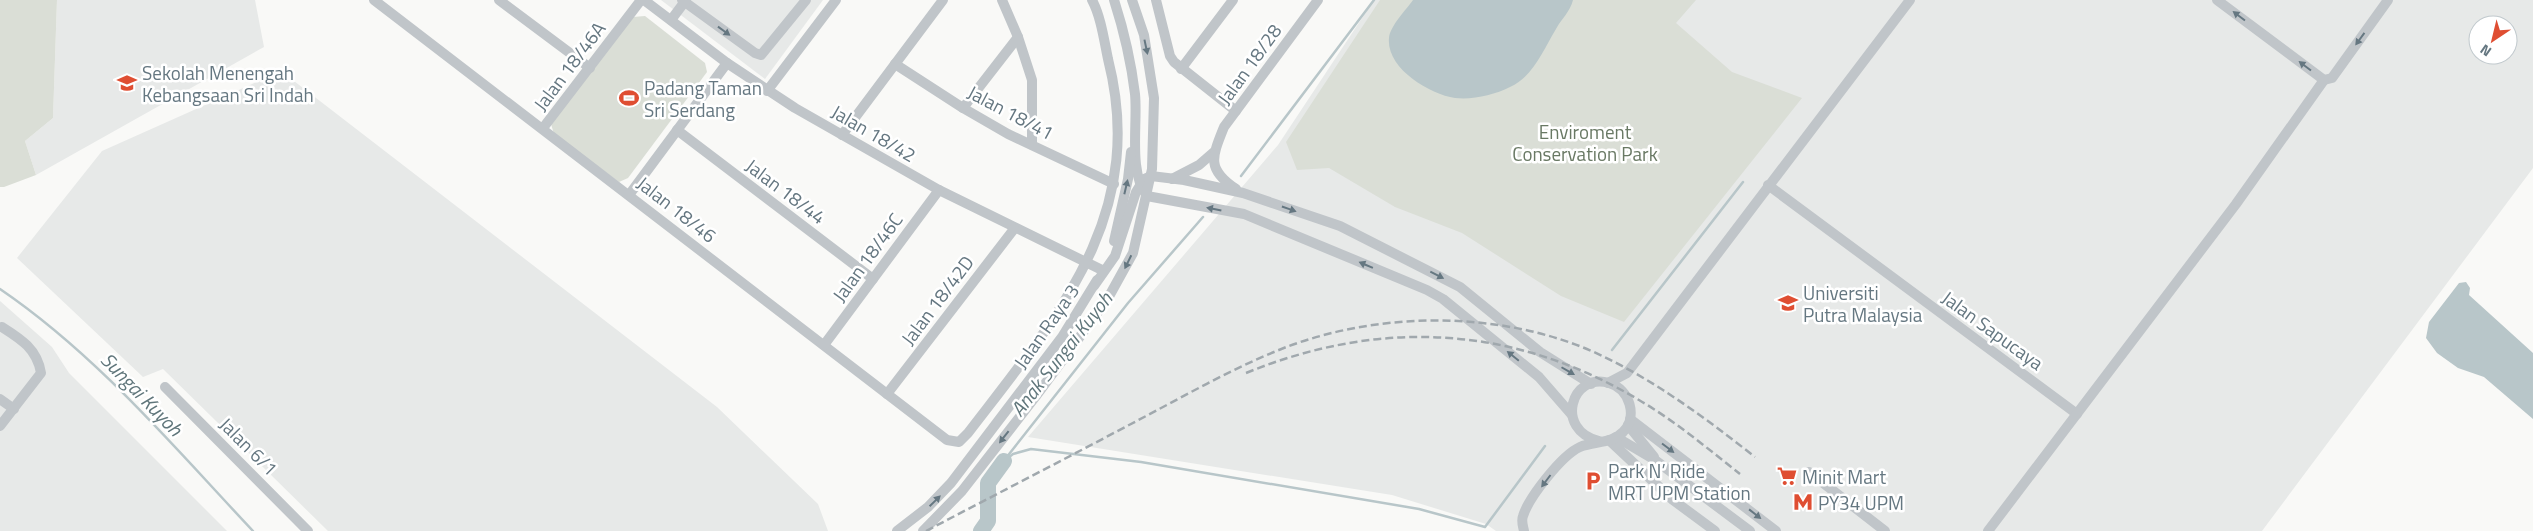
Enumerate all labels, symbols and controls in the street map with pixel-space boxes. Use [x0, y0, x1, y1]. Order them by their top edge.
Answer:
one-way arrow [2233, 11, 2246, 22]
street label: Jalan 18/46A [526, 15, 612, 117]
north arrow [2468, 15, 2518, 65]
street label: Jalan 18/28 [1210, 17, 1288, 110]
one-way arrow [717, 26, 731, 36]
one-way arrow [2355, 32, 2365, 46]
one-way arrow [1142, 39, 1150, 54]
text: N [2475, 40, 2495, 62]
place label: Sekolah Menengah Kebangsaan Sri Indah [142, 58, 314, 109]
one-way arrow [2298, 61, 2312, 71]
school or university icon: Sekolah Menengah Kebangsaan Sri Indah [116, 72, 138, 94]
place label: Padang Taman Sri Serdang [644, 73, 762, 124]
street label: Jalan 18/41 [963, 77, 1059, 147]
sports icon: Padang Taman Sri Serdang [618, 87, 640, 109]
street label: Jalan 18/42 [826, 97, 922, 169]
park label: Enviroment Conservation Park [1512, 117, 1658, 168]
street label: Jalan 18/44 [740, 151, 832, 231]
street label: Jalan 18/46 [631, 169, 723, 249]
one-way arrow [1122, 179, 1130, 194]
one-way arrow [1205, 204, 1221, 212]
one-way arrow [1282, 205, 1297, 213]
street label: Jalan 18/46C [825, 206, 909, 308]
street label: Jalan 18/42D [894, 249, 980, 351]
one-way arrow [1124, 255, 1132, 270]
one-way arrow [1358, 261, 1373, 269]
one-way arrow [1430, 271, 1444, 279]
street label: Jalan Raya 3 [1006, 278, 1086, 374]
place label: Universiti Putra Malaysia [1803, 278, 1923, 329]
street label: Jalan Sapucaya [1936, 283, 2050, 377]
water label: Anak Sungai Kuyoh [1002, 284, 1120, 423]
school or university icon: Universiti Putra Malaysia [1777, 292, 1799, 314]
water label: Sungai Kuyoh [94, 345, 191, 444]
one-way arrow [1507, 350, 1520, 361]
one-way arrow [1560, 367, 1575, 375]
street label: Jalan 6/1 [213, 410, 285, 482]
one-way arrow [998, 431, 1009, 444]
one-way arrow [1661, 442, 1674, 453]
place label: Park N’ Ride MRT UPM Station [1608, 456, 1751, 507]
place label: Minit Mart [1802, 462, 1886, 491]
supermarket icon: Minit Mart [1776, 465, 1798, 487]
parking icon: Park N’ Ride MRT UPM Station [1582, 470, 1604, 492]
one-way arrow [1541, 474, 1551, 488]
place label: PY34 UPM [1818, 488, 1904, 517]
metro station icon: PY34 UPM [1792, 491, 1814, 513]
one-way arrow [928, 495, 940, 507]
one-way arrow [1748, 508, 1761, 519]

